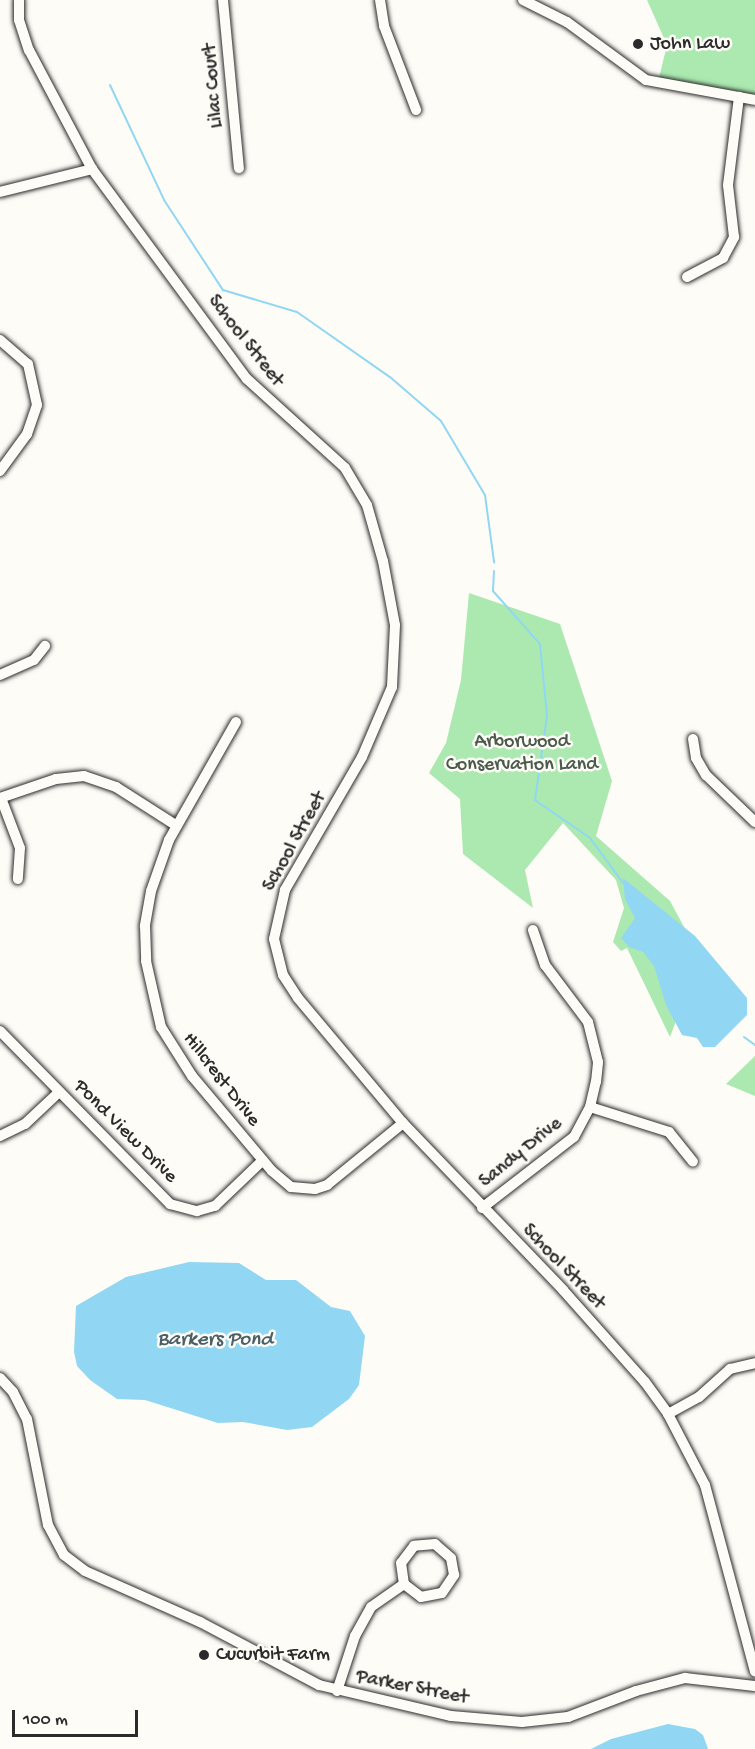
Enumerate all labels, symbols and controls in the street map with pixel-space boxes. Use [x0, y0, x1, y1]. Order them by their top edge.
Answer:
place label: John Law [650, 32, 730, 56]
marker: John Law [631, 37, 645, 51]
street label: Lilac Court [198, 43, 230, 129]
street label: School Street [202, 290, 288, 392]
park label: Arborwood Conservation Land [446, 730, 598, 777]
street label: School Street [258, 788, 332, 896]
street label: Hillcrest Drive [177, 1028, 265, 1132]
street label: Pond View Drive [68, 1075, 182, 1189]
street label: Sandy Drive [475, 1112, 567, 1194]
street label: School Street [516, 1219, 610, 1315]
water label: Barkers Pond [158, 1328, 272, 1354]
place label: Cucurbit Farm [216, 1643, 330, 1667]
marker: Cucurbit Farm [197, 1648, 211, 1662]
street label: Parker Street [354, 1665, 470, 1711]
scale bar [15, 1698, 141, 1736]
text: 100 m [23, 1710, 68, 1731]

